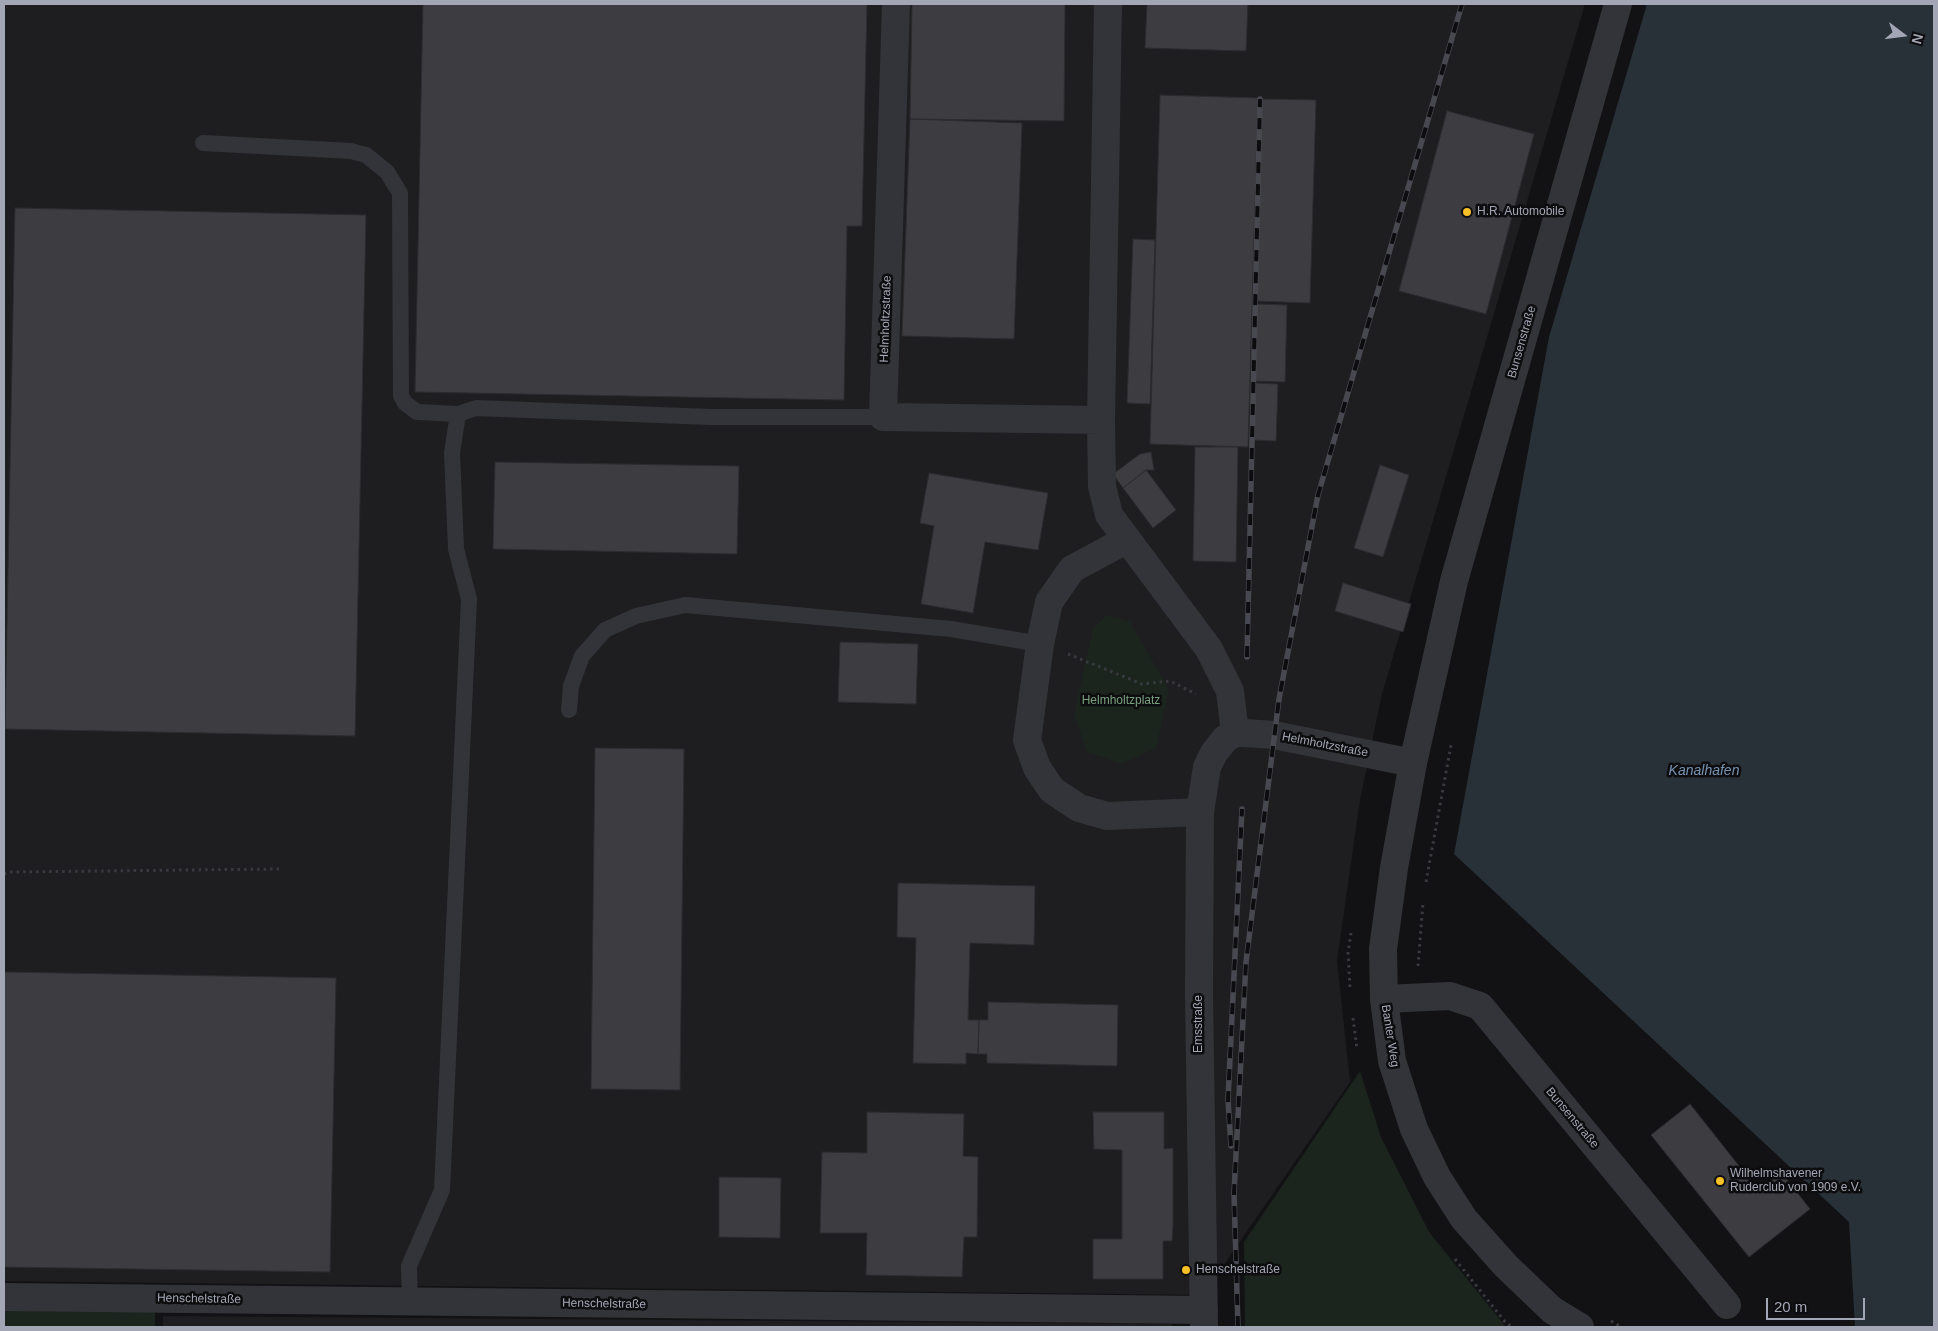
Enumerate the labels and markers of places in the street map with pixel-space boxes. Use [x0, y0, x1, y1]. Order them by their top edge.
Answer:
place label: H.R. Automobile [1477, 205, 1564, 219]
marker: H.R. Automobile [1461, 206, 1473, 218]
place label: Wilhelmshavener Ruderclub von 1909 e.V. [1730, 1167, 1861, 1195]
marker: Wilhelmshavener Ruderclub von 1909 e.V. [1714, 1175, 1726, 1187]
place label: Henschelstraße [1196, 1263, 1280, 1277]
marker: Henschelstraße [1180, 1264, 1192, 1276]

